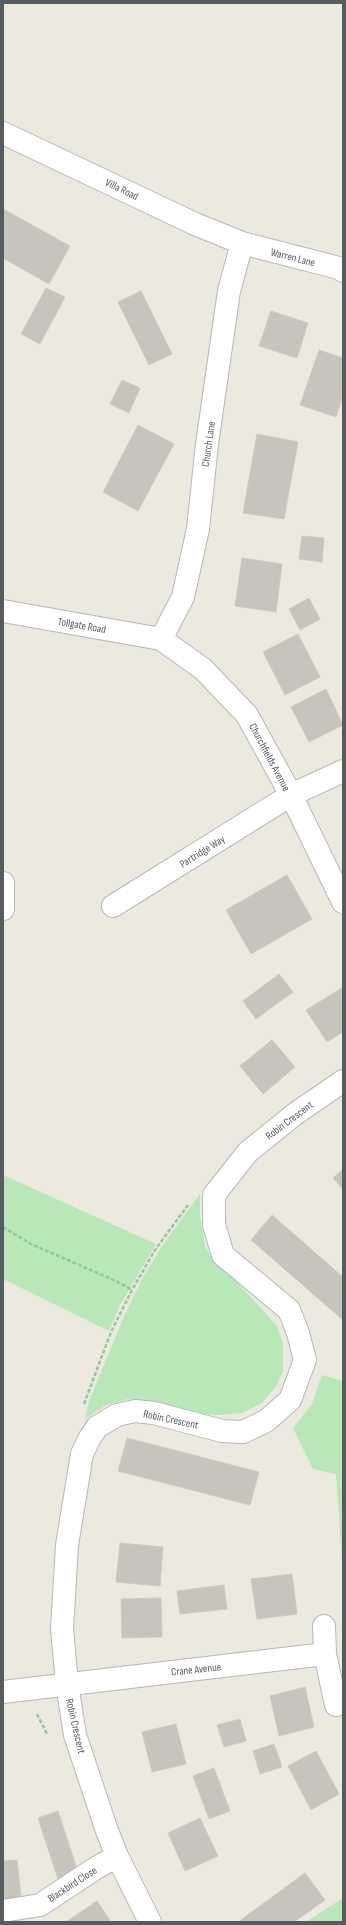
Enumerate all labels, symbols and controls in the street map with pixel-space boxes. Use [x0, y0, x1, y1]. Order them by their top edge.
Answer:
street label: Villa Road [103, 176, 141, 203]
street label: Warren Lane [269, 246, 317, 269]
street label: Church Lane [199, 420, 218, 468]
street label: Tollgate Road [57, 615, 107, 636]
street label: Churchfields Avenue [246, 721, 293, 793]
street label: Partridge Way [177, 832, 228, 870]
street label: Robin Crescent [263, 1098, 316, 1142]
street label: Robin Crescent [142, 1407, 200, 1432]
street label: Crane Avenue [170, 1660, 222, 1679]
street label: Robin Crescent [63, 1697, 88, 1756]
street label: Blackbird Close [45, 1864, 99, 1905]

